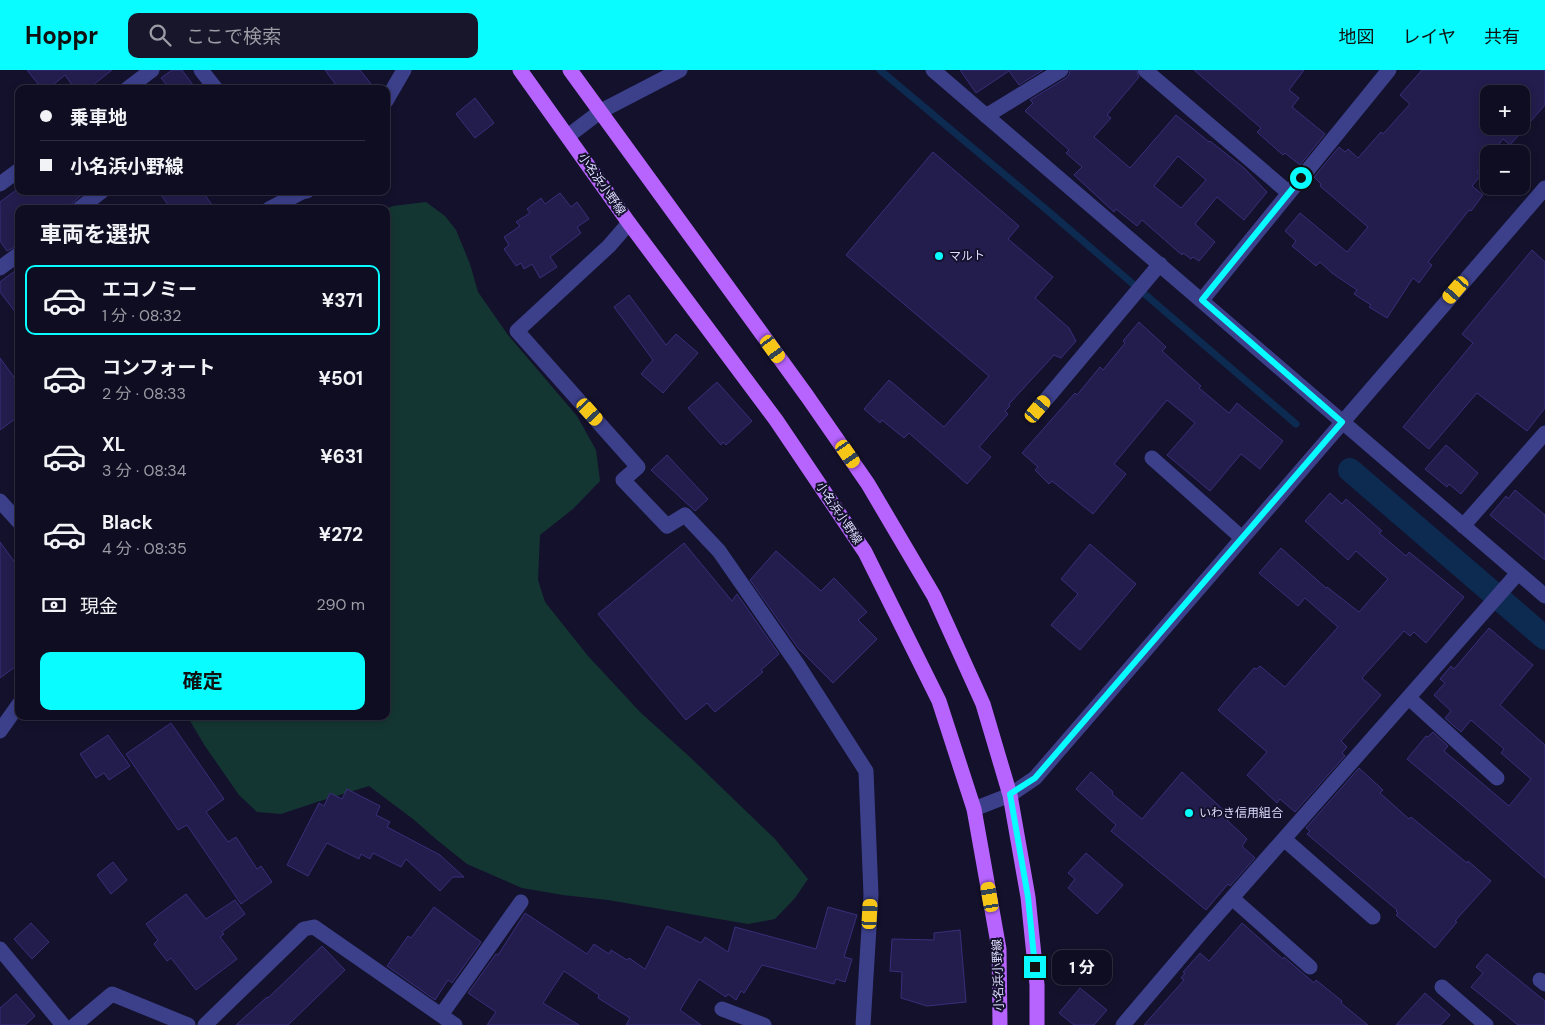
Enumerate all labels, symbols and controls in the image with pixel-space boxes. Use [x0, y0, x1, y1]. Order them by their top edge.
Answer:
search box [128, 13, 478, 58]
text: Hoppr [25, 20, 98, 51]
icon: search [146, 21, 174, 49]
text: ここで検索 [186, 24, 281, 49]
text: 地図 [1339, 25, 1375, 49]
text: レイヤ [1403, 25, 1456, 49]
text: 共有 [1484, 25, 1520, 49]
map controls [1480, 85, 1530, 195]
button: + [1480, 85, 1530, 135]
text: 乗車地 [70, 105, 127, 130]
button: − [1480, 145, 1530, 195]
street label: 小名浜小野線 [575, 150, 629, 218]
text: 小名浜小野線 [70, 154, 184, 179]
route start [1290, 167, 1312, 189]
text: 車両を選択 [40, 220, 150, 249]
place label: マルト [949, 248, 985, 264]
marker: マルト [933, 250, 945, 262]
car [1440, 274, 1471, 306]
text: エコノミー [102, 277, 197, 302]
icon: car [42, 278, 87, 323]
text: ¥371 [322, 288, 363, 313]
text: 1 分 · 08:32 [102, 305, 182, 326]
car [758, 332, 787, 366]
text: コンフォート [102, 355, 215, 380]
icon: car [42, 356, 87, 401]
text: ¥501 [319, 366, 363, 391]
text: 2 分 · 08:33 [102, 383, 186, 404]
car [1022, 393, 1053, 425]
car [574, 396, 605, 428]
text: XL [102, 432, 125, 457]
icon: car [42, 434, 87, 479]
car [833, 437, 862, 471]
text: ¥631 [320, 444, 363, 469]
text: 3 分 · 08:34 [102, 460, 186, 481]
street label: 小名浜小野線 [812, 479, 866, 547]
text: Black [102, 510, 153, 535]
icon: car [42, 512, 87, 557]
text: ¥272 [319, 522, 363, 547]
text: 4 分 · 08:35 [102, 538, 187, 559]
icon: cash [40, 591, 68, 619]
text: 現金 [80, 594, 118, 619]
text: 290 m [316, 594, 365, 615]
button: 確定 [40, 652, 365, 710]
place label: いわき信用組合 [1199, 805, 1283, 821]
marker: いわき信用組合 [1183, 807, 1195, 819]
car [980, 881, 999, 913]
car [861, 899, 878, 929]
street label: 小名浜小野線 [989, 939, 1007, 1011]
callout: 1 分 [1052, 950, 1112, 984]
route end [1024, 956, 1046, 978]
text: 1 分 [1069, 957, 1095, 978]

